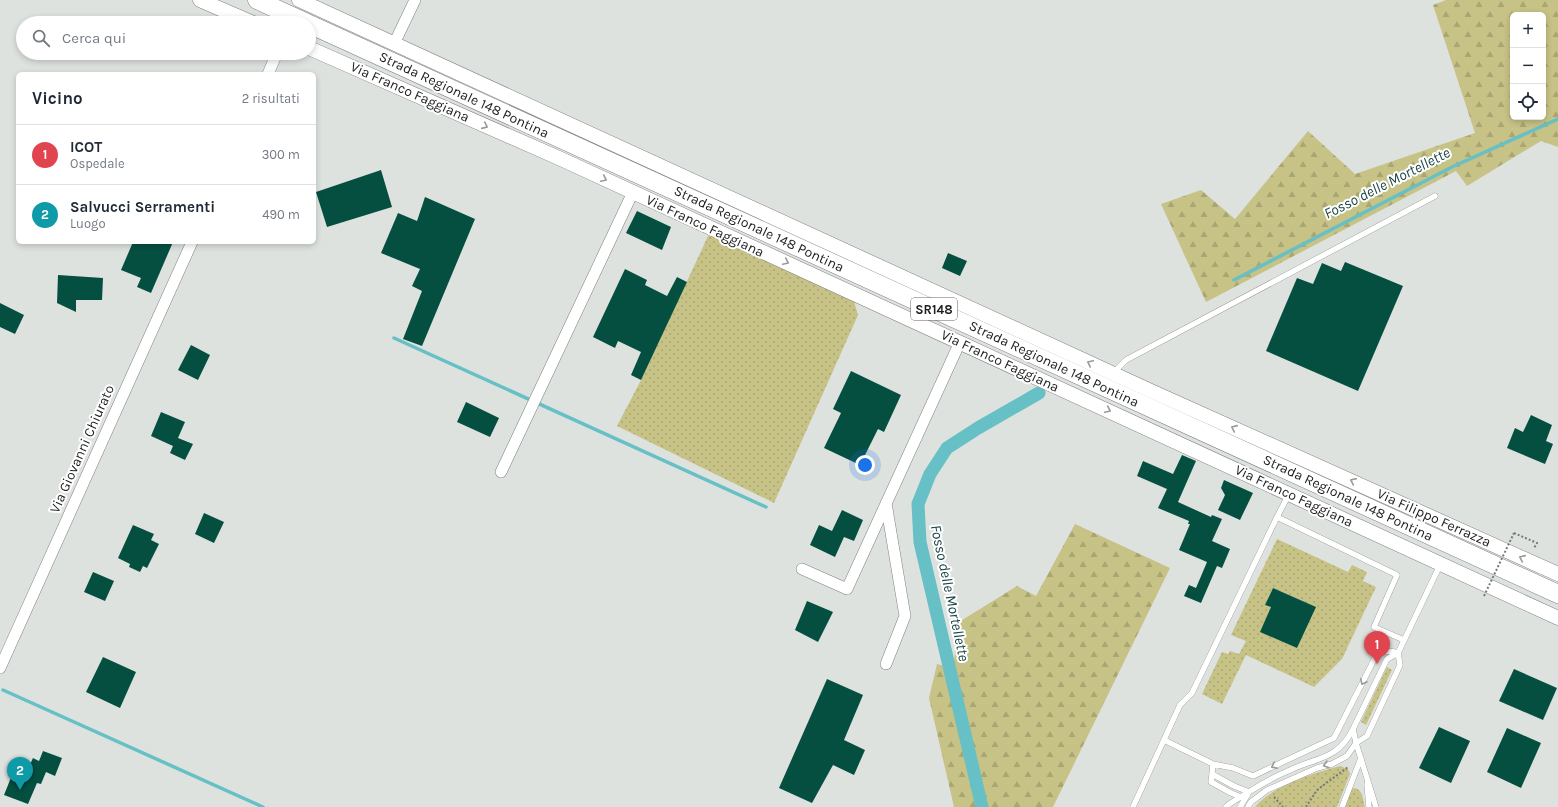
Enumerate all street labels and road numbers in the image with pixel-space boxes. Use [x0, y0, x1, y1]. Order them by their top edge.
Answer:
street label: Strada Regionale 148 Pontina [376, 48, 552, 142]
street label: Via Franco Faggiana [348, 58, 472, 126]
street label: Strada Regionale 148 Pontina [671, 182, 847, 276]
street label: Via Franco Faggiana [643, 191, 767, 261]
road number: SR148 [911, 298, 957, 320]
street label: Strada Regionale 148 Pontina [966, 317, 1142, 411]
street label: Via Franco Faggiana [938, 326, 1062, 396]
street label: Via Giovanni Chiurato [46, 382, 118, 516]
street label: Strada Regionale 148 Pontina [1260, 451, 1436, 545]
street label: Via Franco Faggiana [1232, 461, 1356, 531]
street label: Via Filippo Ferrazza [1374, 485, 1494, 551]

